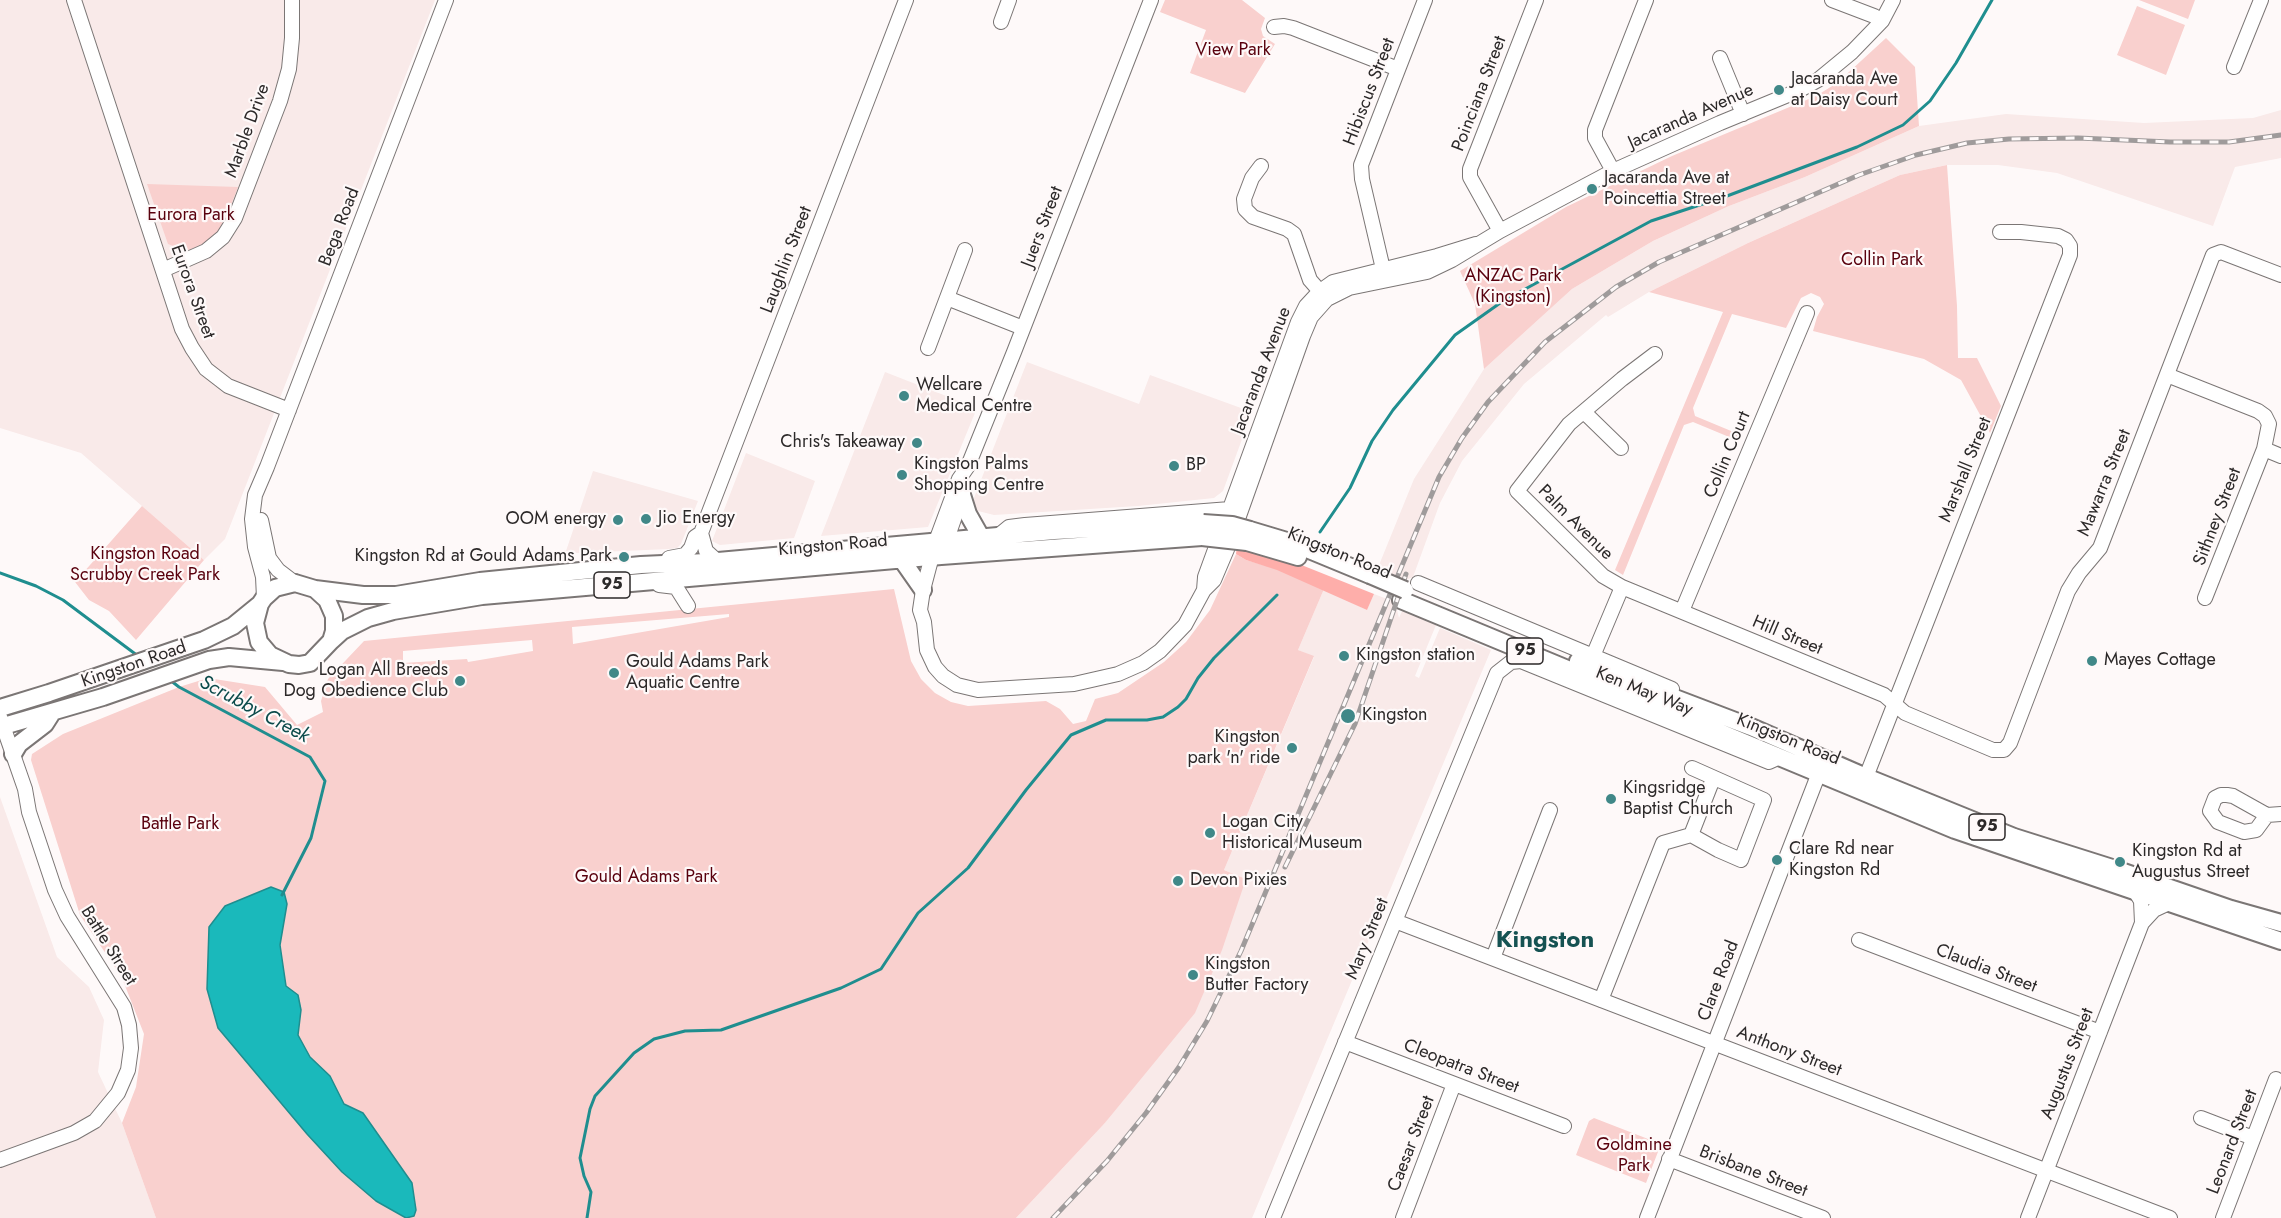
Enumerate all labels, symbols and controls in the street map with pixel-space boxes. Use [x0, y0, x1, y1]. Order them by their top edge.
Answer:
street label: Poinciana Street [1448, 33, 1512, 155]
street label: Hibiscus Street [1340, 35, 1400, 149]
park label: View Park [1195, 40, 1271, 62]
place label: Jacaranda Ave at Daisy Court [1791, 69, 1898, 112]
street label: Jacaranda Avenue [1625, 80, 1757, 154]
street label: Marble Drive [221, 81, 275, 181]
marker: Jacaranda Ave at Daisy Court [1772, 83, 1786, 97]
place label: Jacaranda Ave at Poincettia Street [1604, 168, 1729, 210]
marker: Jacaranda Ave at Poincettia Street [1585, 182, 1599, 196]
street label: Juers Street [1018, 184, 1068, 270]
street label: Bega Road [315, 185, 365, 269]
street label: Laughlin Street [757, 204, 817, 316]
park label: Eurora Park [147, 205, 235, 227]
street label: Eurora Street [165, 242, 219, 342]
park label: Collin Park [1841, 250, 1923, 272]
park label: ANZAC Park (Kingston) [1465, 266, 1561, 308]
street label: Jacaranda Avenue [1228, 304, 1296, 438]
place label: Wellcare Medical Centre [916, 375, 1032, 418]
marker: Wellcare Medical Centre [897, 389, 911, 403]
street label: Collin Court [1700, 408, 1756, 502]
street label: Marshall Street [1935, 414, 1997, 526]
street label: Mawarra Street [2074, 426, 2136, 540]
place label: Chris's Takeaway [780, 432, 905, 454]
marker: Chris's Takeaway [910, 436, 924, 450]
place label: Kingston Palms Shopping Centre [914, 454, 1044, 496]
place label: BP [1186, 455, 1206, 477]
marker: BP [1167, 459, 1181, 473]
street label: Sithney Street [2189, 465, 2247, 569]
marker: Kingston Palms Shopping Centre [895, 468, 909, 482]
street label: Palm Avenue [1533, 481, 1617, 565]
place label: Jio Energy [658, 508, 735, 530]
place label: OOM energy [506, 509, 606, 531]
marker: Jio Energy [639, 512, 653, 526]
marker: OOM energy [611, 513, 625, 527]
street label: Kingston Road [1284, 523, 1394, 585]
street label: Kingston Road [777, 530, 889, 562]
park label: Kingston Road Scrubby Creek Park [70, 544, 220, 586]
place label: Kingston Rd at Gould Adams Park [354, 546, 612, 568]
marker: Kingston Rd at Gould Adams Park [617, 550, 631, 564]
road number: 95 [594, 572, 630, 598]
street label: Hill Street [1749, 612, 1825, 660]
street label: Kingston Road [79, 637, 189, 693]
road number: 95 [1507, 638, 1543, 664]
place label: Kingston station [1356, 645, 1475, 667]
marker: Kingston station [1337, 649, 1351, 663]
place label: Mayes Cottage [2104, 650, 2216, 672]
place label: Gould Adams Park Aquatic Centre [626, 652, 769, 694]
marker: Mayes Cottage [2085, 654, 2099, 668]
place label: Logan All Breeds Dog Obedience Club [283, 660, 448, 702]
street label: Ken May Way [1592, 663, 1696, 721]
marker: Gould Adams Park Aquatic Centre [607, 666, 621, 680]
water label: Scrubby Creek [195, 671, 313, 749]
marker: Logan All Breeds Dog Obedience Club [453, 674, 467, 688]
place label: Kingston [1362, 705, 1427, 727]
marker: Kingston [1339, 707, 1357, 725]
street label: Kingston Road [1733, 709, 1843, 771]
place label: Kingston park 'n' ride [1188, 727, 1280, 770]
marker: Kingston park 'n' ride [1285, 741, 1299, 755]
place label: Kingsridge Baptist Church [1623, 778, 1733, 820]
marker: Kingsridge Baptist Church [1604, 792, 1618, 806]
place label: Logan City Historical Museum [1222, 812, 1363, 854]
park label: Battle Park [141, 814, 219, 836]
road number: 95 [1969, 814, 2005, 840]
marker: Logan City Historical Museum [1203, 826, 1217, 840]
place label: Clare Rd near Kingston Rd [1789, 839, 1894, 882]
place label: Kingston Rd at Augustus Street [2132, 841, 2249, 884]
marker: Clare Rd near Kingston Rd [1770, 853, 1784, 867]
marker: Kingston Rd at Augustus Street [2113, 855, 2127, 869]
park label: Gould Adams Park [575, 867, 717, 889]
place label: Devon Pixies [1190, 870, 1287, 892]
marker: Devon Pixies [1171, 874, 1185, 888]
street label: Mary Street [1342, 895, 1394, 983]
street label: Battle Street [75, 902, 141, 990]
district label: Kingston [1496, 927, 1594, 955]
street label: Clare Road [1694, 938, 1744, 1024]
street label: Claudia Street [1932, 940, 2040, 998]
place label: Kingston Butter Factory [1205, 954, 1308, 996]
marker: Kingston Butter Factory [1186, 968, 1200, 982]
street label: Augustus Street [2037, 1005, 2099, 1123]
street label: Anthony Street [1734, 1022, 1844, 1082]
street label: Cleopatra Street [1400, 1035, 1522, 1099]
street label: Leonard Street [2203, 1087, 2263, 1197]
street label: Caesar Street [1384, 1093, 1440, 1195]
park label: Goldmine Park [1596, 1135, 1672, 1178]
street label: Brisbane Street [1696, 1141, 1810, 1203]

